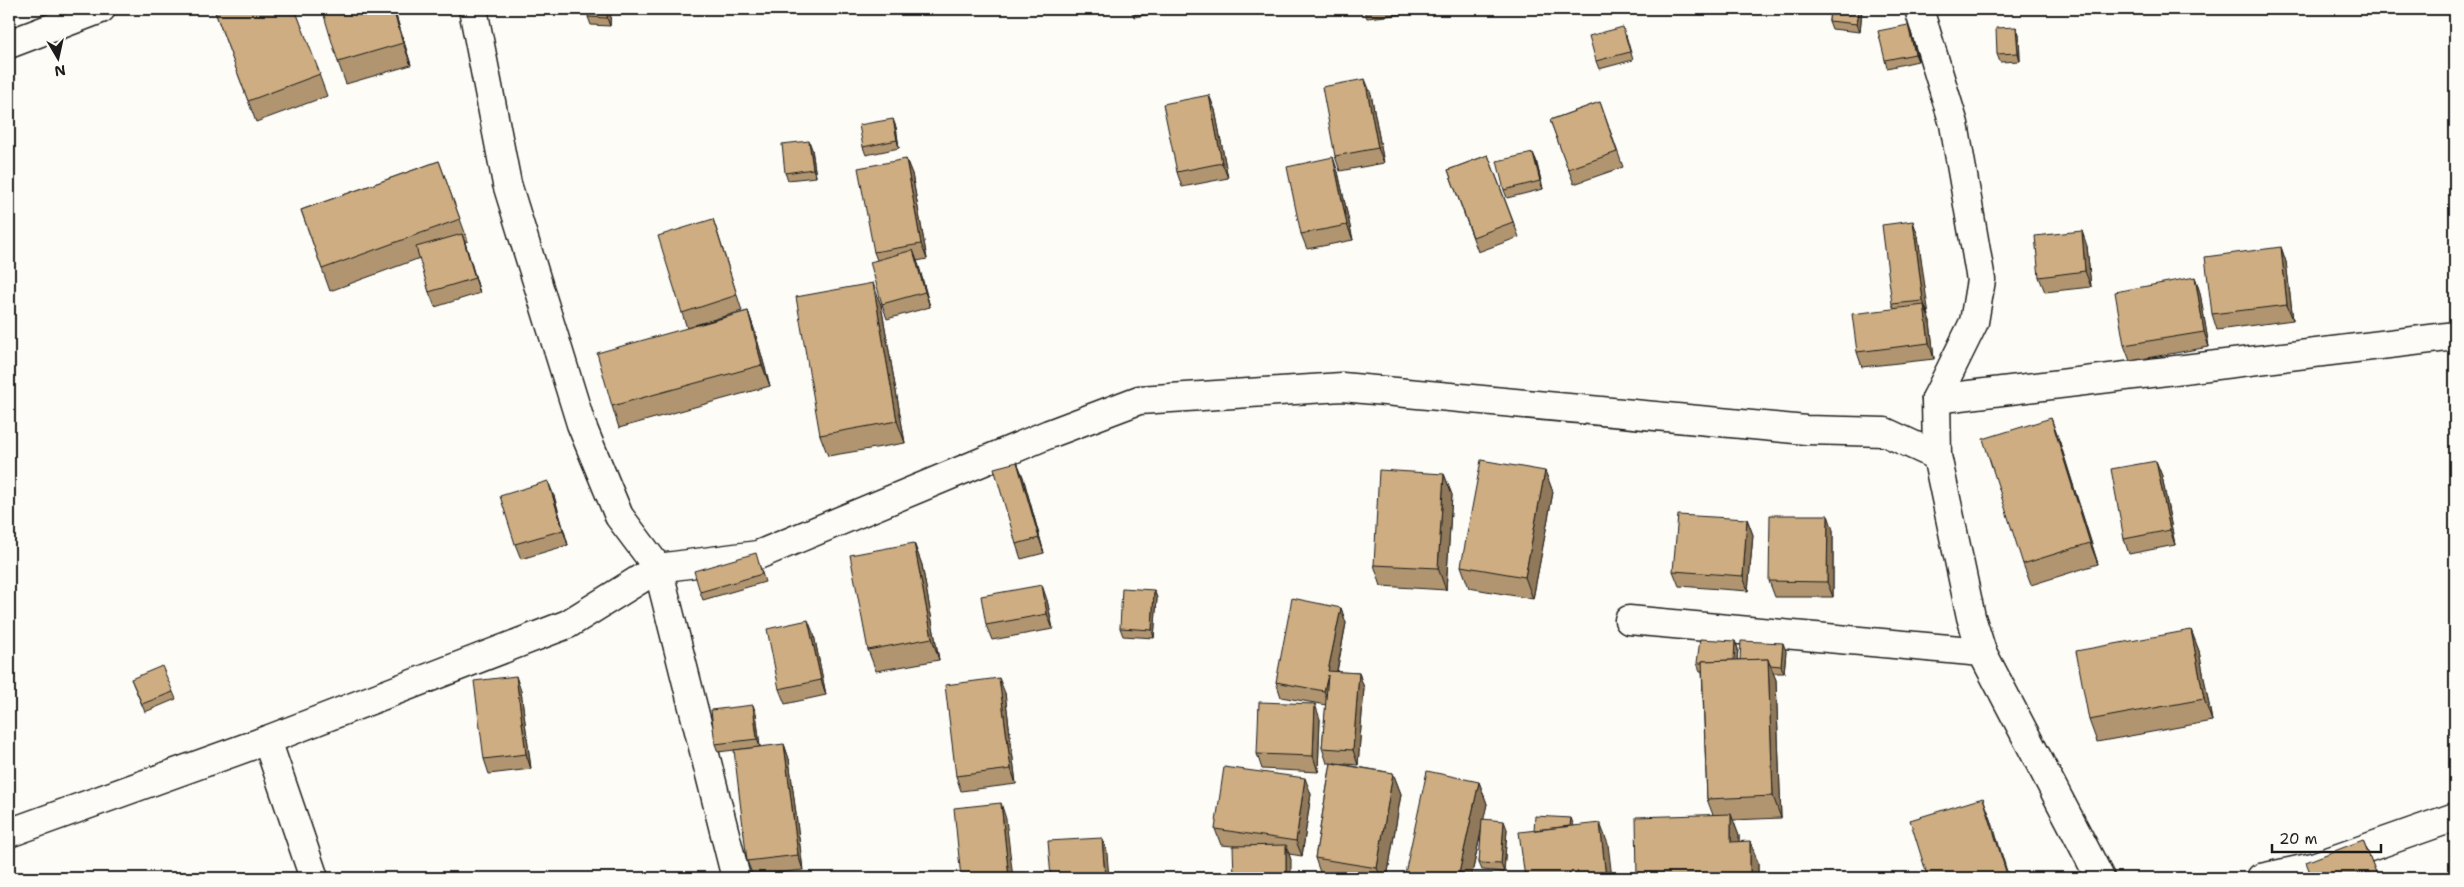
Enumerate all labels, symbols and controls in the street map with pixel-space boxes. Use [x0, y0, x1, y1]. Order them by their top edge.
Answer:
north arrow [32, 32, 82, 82]
text: N [53, 61, 67, 81]
scale bar [2272, 822, 2380, 854]
text: 20 m [2279, 829, 2318, 849]

